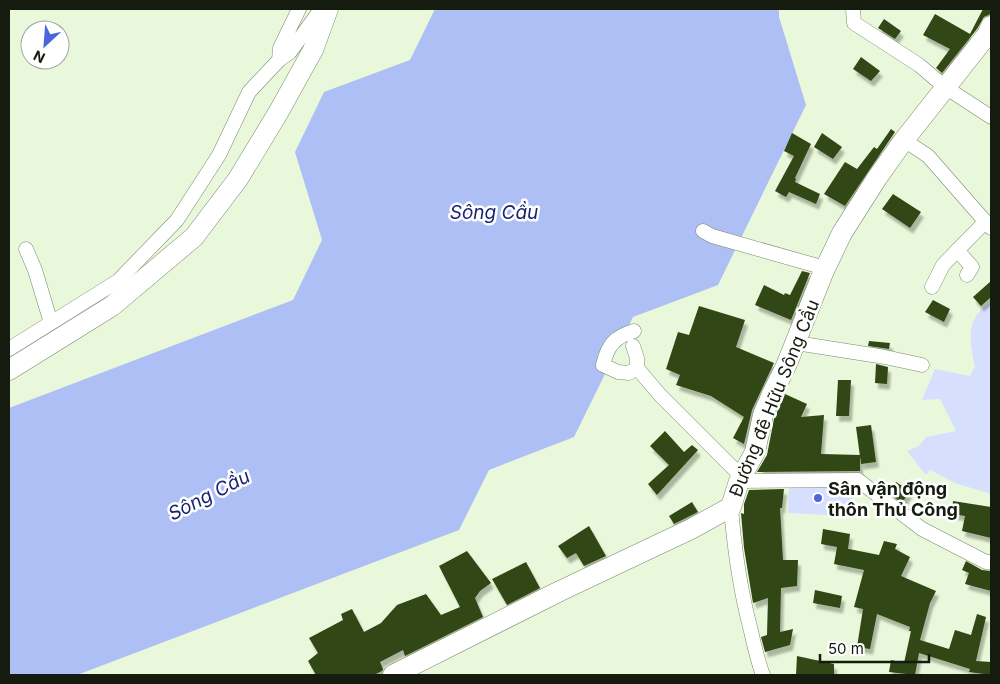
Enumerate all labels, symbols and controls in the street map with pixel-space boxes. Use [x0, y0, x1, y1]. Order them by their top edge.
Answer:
north arrow [20, 20, 70, 70]
text: N [31, 47, 48, 67]
water label: Sông Cầu [450, 201, 538, 224]
street label: Đường đê Hữu Sông Cầu [725, 296, 823, 500]
water label: Sông Cầu [164, 465, 254, 525]
place label: Sân vận động thôn Thủ Công [828, 478, 958, 520]
marker: Sân vận động thôn Thủ Công [812, 492, 824, 504]
scale bar [820, 632, 929, 664]
text: 50 m [828, 639, 864, 658]

